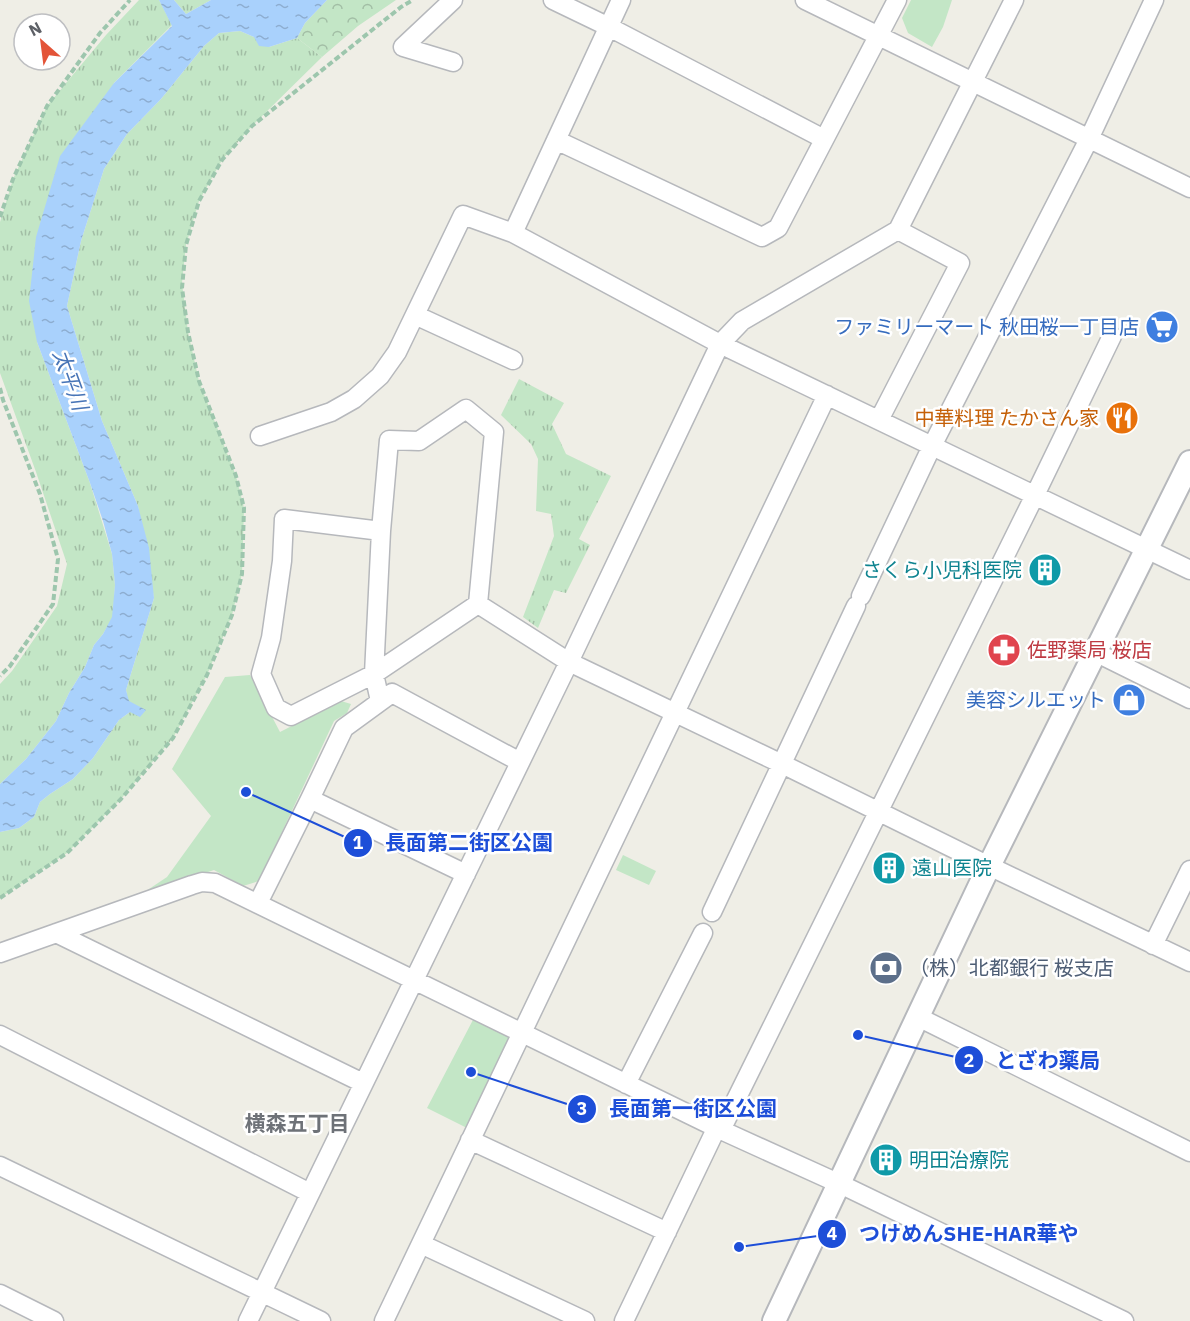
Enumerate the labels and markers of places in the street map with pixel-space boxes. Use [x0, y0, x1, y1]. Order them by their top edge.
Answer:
supermarket icon: ファミリーマート 秋田桜一丁目店 [1144, 309, 1180, 345]
place label: ファミリーマート 秋田桜一丁目店 [834, 313, 1139, 340]
restaurant icon: 中華料理 たかさん家 [1104, 400, 1140, 436]
place label: 中華料理 たかさん家 [914, 404, 1099, 431]
building icon: さくら小児科医院 [1027, 552, 1063, 588]
place label: さくら小児科医院 [862, 556, 1022, 583]
pharmacy icon: 佐野薬局 桜店 [986, 632, 1022, 668]
place label: 佐野薬局 桜店 [1027, 636, 1152, 663]
shop icon: 美容シルエット [1111, 682, 1147, 718]
place label: 美容シルエット [966, 686, 1106, 713]
callout: 長面第二街区公園 [343, 823, 565, 862]
building icon: 遠山医院 [871, 850, 907, 886]
place label: 遠山医院 [912, 854, 992, 881]
bank icon: （株）北都銀行 桜支店 [868, 950, 904, 986]
place label: （株）北都銀行 桜支店 [909, 954, 1114, 981]
callout: とざわ薬局 [954, 1041, 1113, 1080]
callout: 長面第一街区公園 [567, 1089, 789, 1128]
building icon: 明田治療院 [868, 1142, 904, 1178]
place label: 明田治療院 [909, 1146, 1009, 1173]
callout: つけめんSHE-HAR華や [817, 1214, 1090, 1253]

